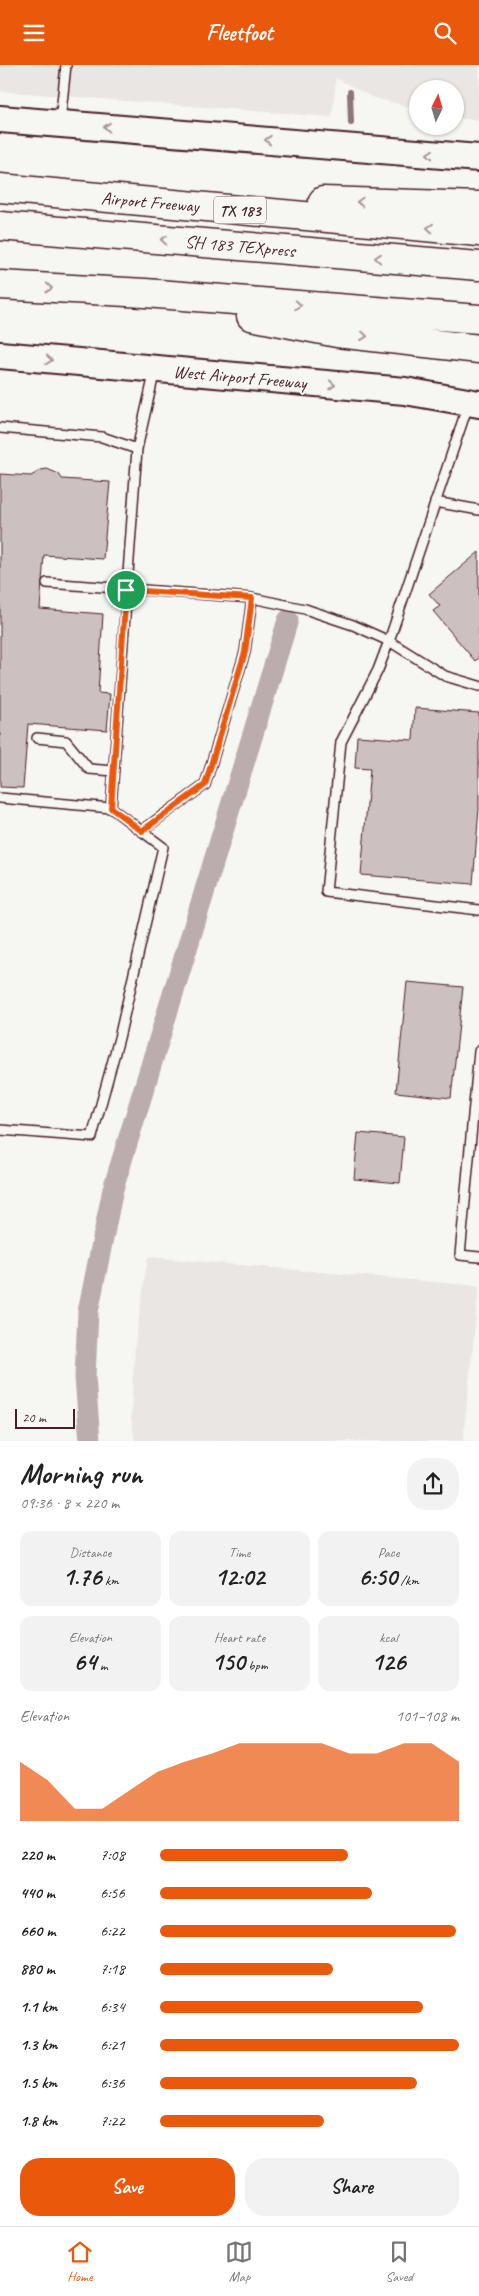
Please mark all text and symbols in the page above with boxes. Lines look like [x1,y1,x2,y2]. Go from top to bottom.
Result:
icon: menu [20,19,48,47]
text: Fleetfoot [206,19,273,47]
icon: search [431,19,459,47]
north arrow [409,80,464,135]
map controls [409,80,464,135]
one-way arrow [102,121,110,132]
one-way arrow [264,135,272,146]
one-way arrow [426,149,434,160]
street label: Airport Freeway [100,187,202,217]
road number: TX 183 [214,197,266,223]
one-way arrow [356,197,364,207]
one-way arrow [426,223,434,234]
street label: SH 183 TEXpress [184,230,298,262]
one-way arrow [160,234,168,245]
one-way arrow [374,252,382,263]
one-way arrow [45,282,53,293]
one-way arrow [294,299,302,310]
one-way arrow [360,330,368,341]
one-way arrow [45,354,53,365]
street label: West Airport Freeway [173,360,309,394]
one-way arrow [329,379,337,390]
pin [105,569,147,611]
icon: arrive [112,576,140,604]
scale bar [15,1406,75,1429]
text: 20 m [22,1409,46,1426]
text: Morning run [20,1456,142,1491]
button: share [407,1458,459,1510]
text: 09:36 · 8 × 220 m [20,1493,119,1513]
text: Distance [70,1544,111,1561]
text: Time [229,1544,250,1561]
text: Pace [378,1544,399,1561]
text: 1.76 [62,1561,102,1593]
text: 12:02 [215,1561,264,1593]
text: 6:50 [358,1561,397,1593]
text: km [102,1572,119,1589]
text: /km [397,1572,419,1589]
text: Elevation [69,1629,112,1646]
text: Heart rate [214,1629,265,1646]
text: kcal [379,1629,398,1646]
text: 64 [73,1646,96,1678]
text: 150 [212,1646,245,1678]
text: 126 [371,1646,406,1678]
text: m [96,1657,108,1674]
text: bpm [245,1657,267,1674]
text: Elevation [20,1706,69,1726]
text: 101–108 m [396,1706,459,1726]
text: 220 m [20,1845,55,1865]
text: 7:08 [100,1845,125,1865]
text: 440 m [20,1883,55,1903]
text: 6:56 [100,1883,125,1903]
text: 660 m [20,1921,55,1941]
text: 6:22 [100,1921,125,1941]
text: 880 m [20,1959,55,1979]
text: 7:18 [100,1959,125,1979]
text: 1.1 km [20,1997,57,2017]
text: 6:34 [100,1997,125,2017]
text: 1.3 km [20,2035,57,2055]
text: 6:21 [100,2035,125,2055]
text: 1.5 km [20,2073,57,2093]
text: 6:36 [100,2073,125,2093]
text: 1.8 km [20,2111,57,2131]
text: 7:22 [100,2111,125,2131]
button: Save [20,2158,235,2216]
button: Share [245,2158,459,2216]
tab: Home [66,2238,94,2285]
tab: Map [225,2238,253,2285]
tab: Saved [385,2238,413,2285]

